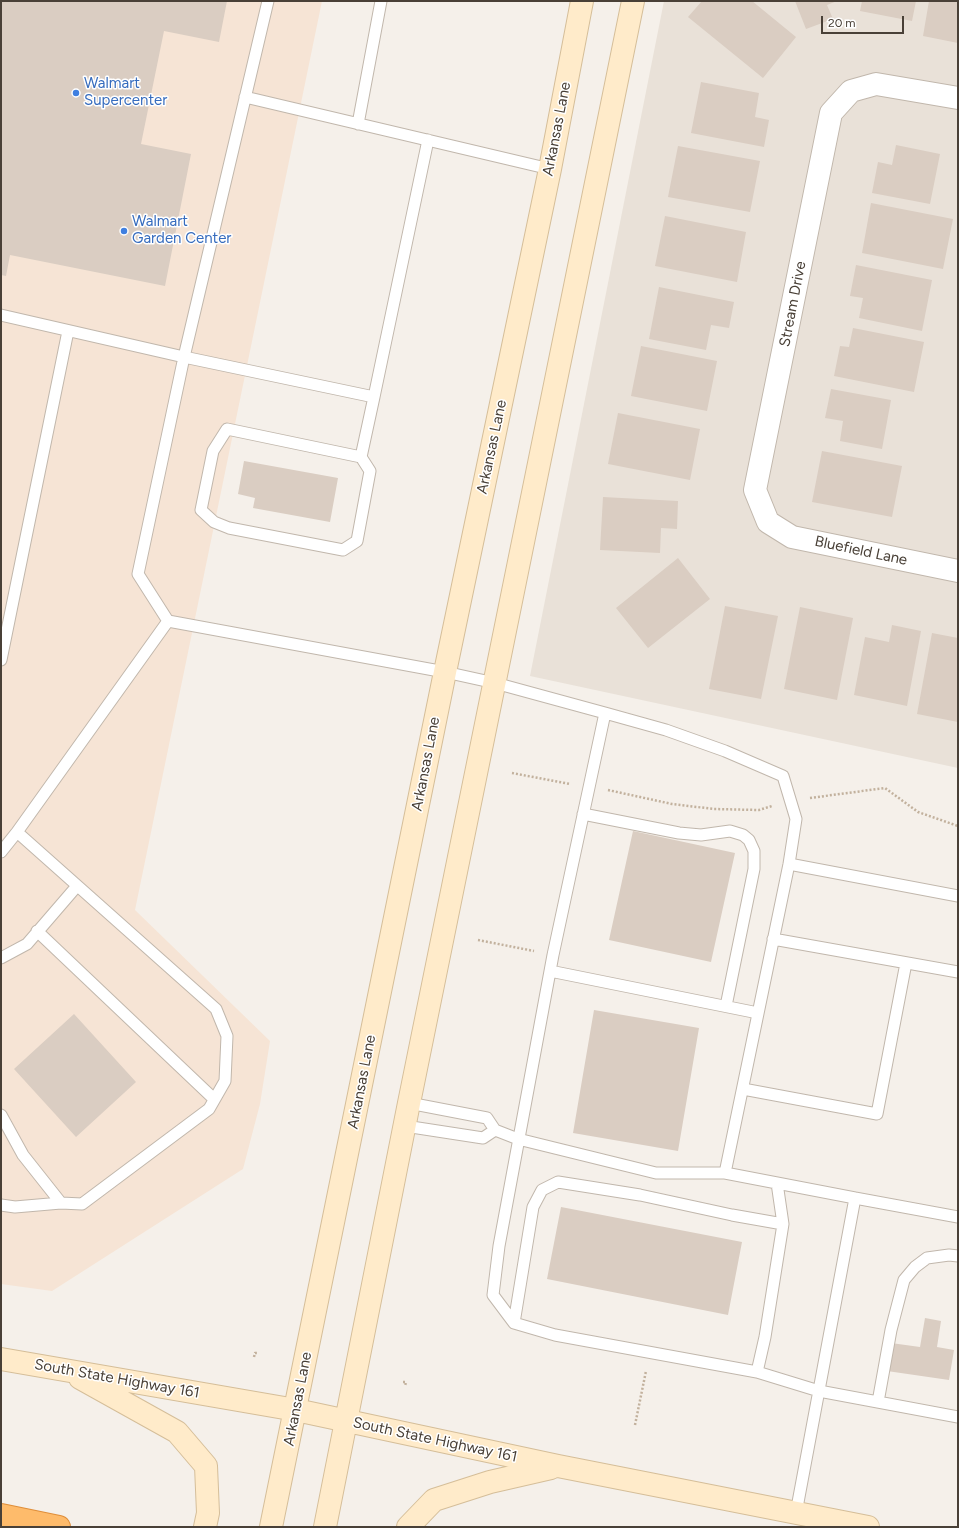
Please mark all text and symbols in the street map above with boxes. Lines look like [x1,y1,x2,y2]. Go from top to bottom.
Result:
scale bar [823,8,906,34]
text: 20 m [828,16,856,30]
place label: Walmart Supercenter [84,75,167,110]
street label: Arkansas Lane [539,80,575,178]
marker: Walmart Supercenter [71,88,81,98]
place label: Walmart Garden Center [132,213,231,248]
marker: Walmart Garden Center [119,226,129,236]
street label: Stream Drive [776,260,810,348]
street label: Arkansas Lane [473,398,511,496]
street label: Bluefield Lane [813,532,909,570]
street label: Arkansas Lane [408,715,444,813]
street label: Arkansas Lane [344,1033,380,1131]
street label: Arkansas Lane [280,1350,316,1448]
street label: South State Highway 161 [33,1356,201,1402]
street label: South State Highway 161 [351,1414,519,1466]

